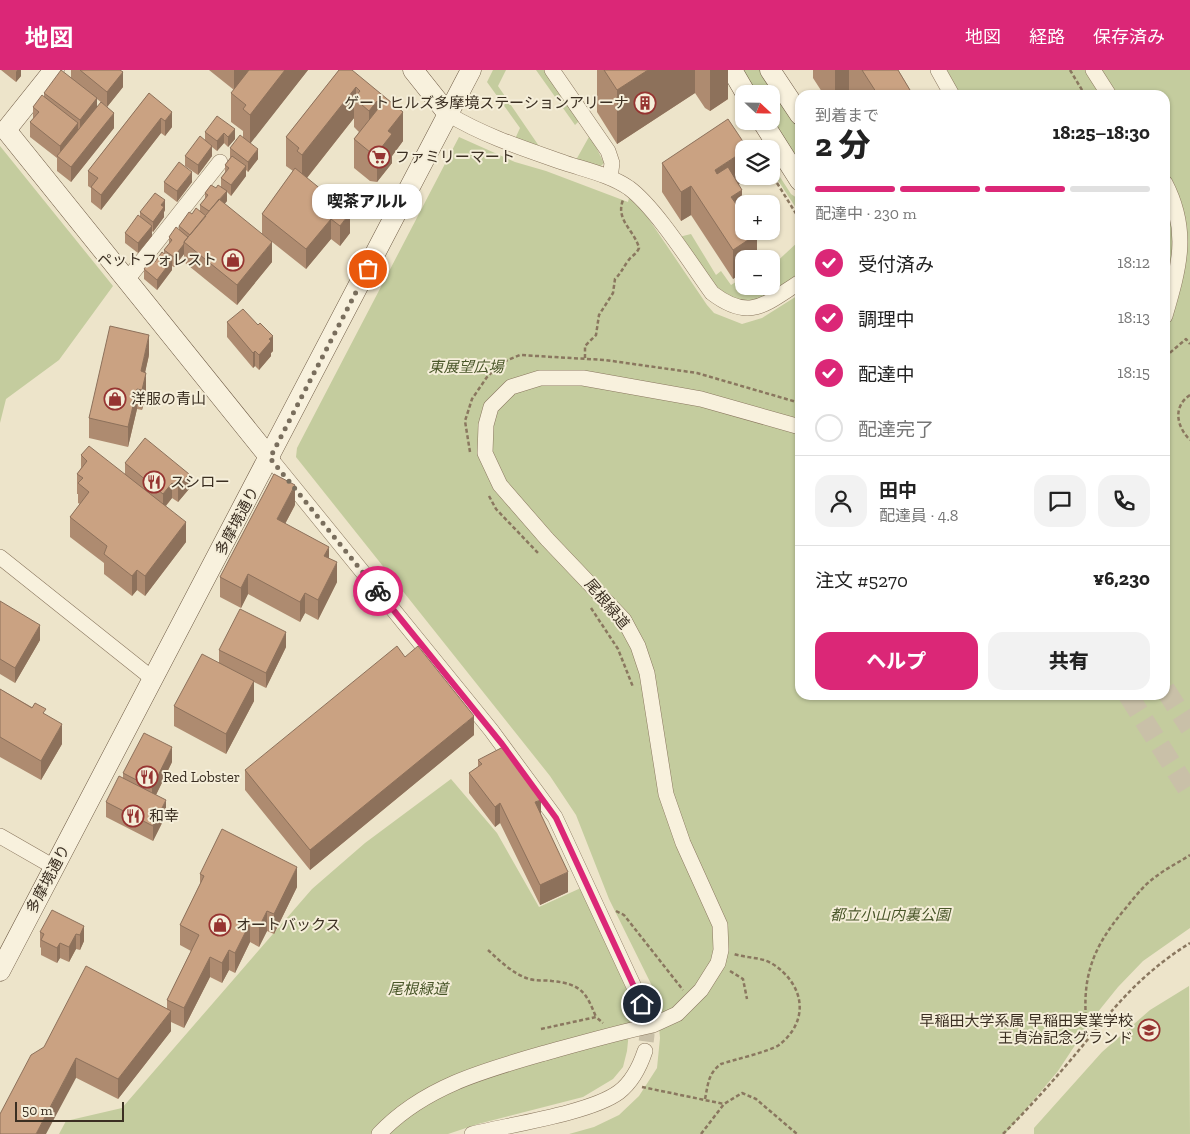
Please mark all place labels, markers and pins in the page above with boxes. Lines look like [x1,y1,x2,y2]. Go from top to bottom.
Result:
building icon: ゲートヒルズ多摩境ステーションアリーナ [633,91,657,115]
place label: ゲートヒルズ多摩境ステーションアリーナ [344,94,629,112]
supermarket icon: ファミリーマート [367,145,391,169]
place label: ファミリーマート [395,148,515,166]
callout: 喫茶アルル [313,184,423,219]
shop icon: ペットフォレスト [221,248,245,272]
pin [347,248,389,290]
place label: ペットフォレスト [97,251,217,269]
shop icon: 洋服の青山 [103,387,127,411]
place label: 洋服の青山 [131,390,206,408]
restaurant icon: スシロー [142,470,166,494]
place label: スシロー [170,473,230,491]
restaurant icon: Red Lobster [135,765,159,789]
place label: Red Lobster [163,768,240,786]
restaurant icon: 和幸 [121,804,145,828]
place label: 和幸 [149,807,179,825]
shop icon: オートバックス [208,913,232,937]
place label: オートバックス [236,916,341,934]
pin [621,983,663,1025]
place label: 早稲田大学系属 早稲田実業学校 王貞治記念グランド [920,1012,1133,1047]
school or university icon: 早稲田大学系属 早稲田実業学校 王貞治記念グランド [1137,1018,1161,1042]

